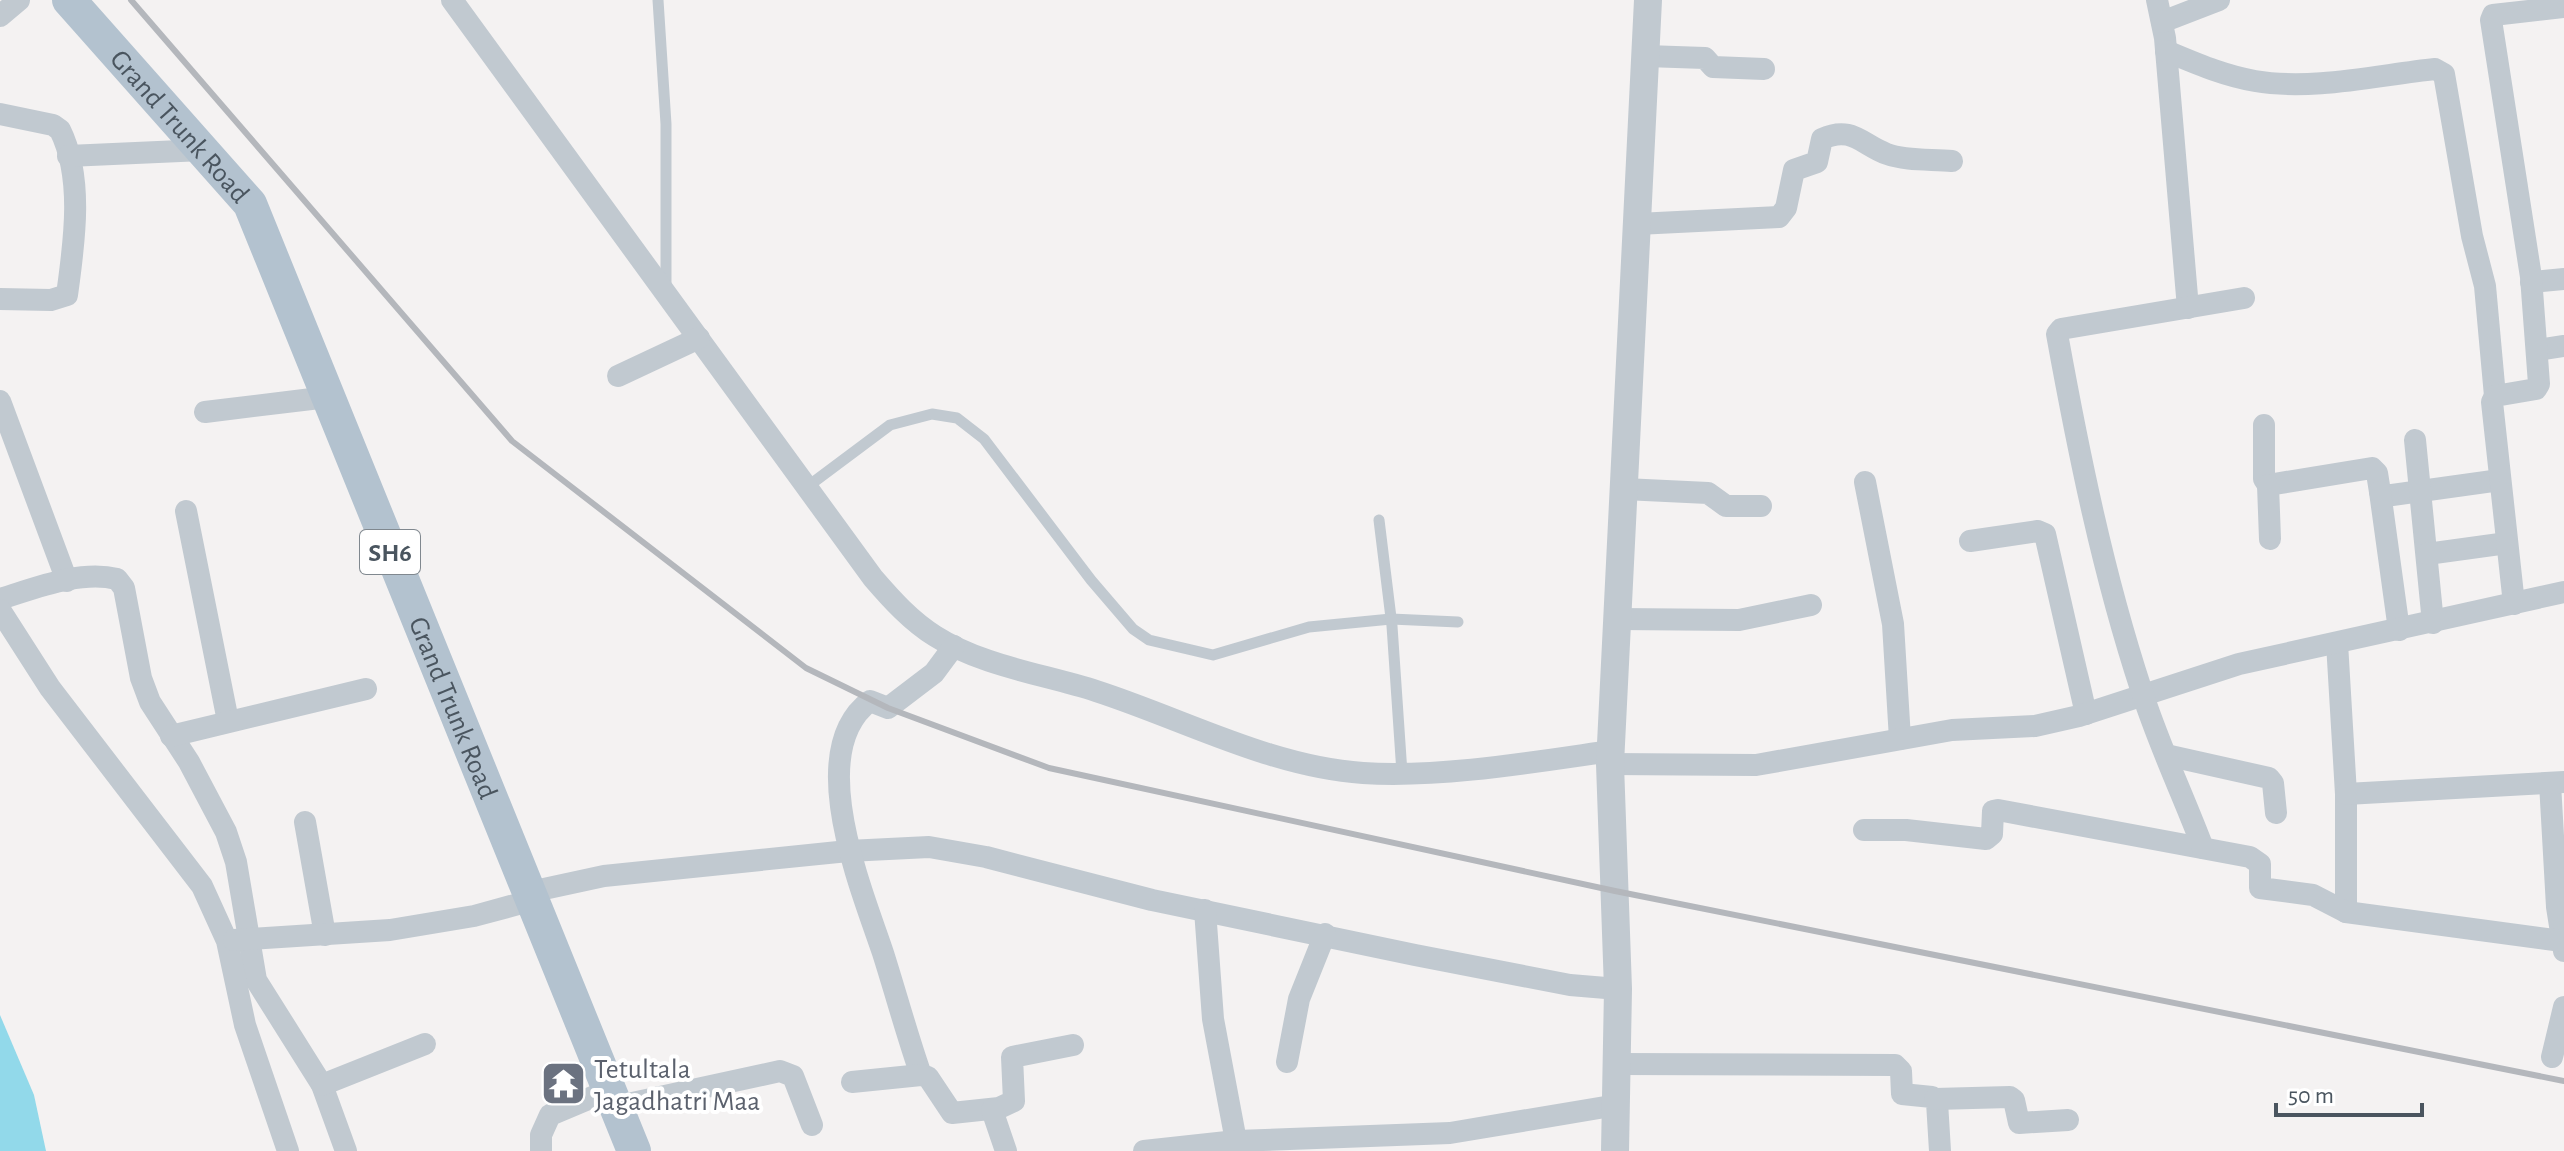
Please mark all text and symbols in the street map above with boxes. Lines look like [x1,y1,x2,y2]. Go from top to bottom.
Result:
street label: Grand Trunk Road [104,45,254,209]
road number: SH6 [360,530,420,574]
street label: Grand Trunk Road [403,613,502,803]
place label: Tetultala Jagadhatri Maa [594,1056,760,1116]
temple icon: Tetultala Jagadhatri Maa [539,1060,587,1108]
scale bar [2276,1067,2422,1117]
text: 50 m [2288,1084,2334,1108]

